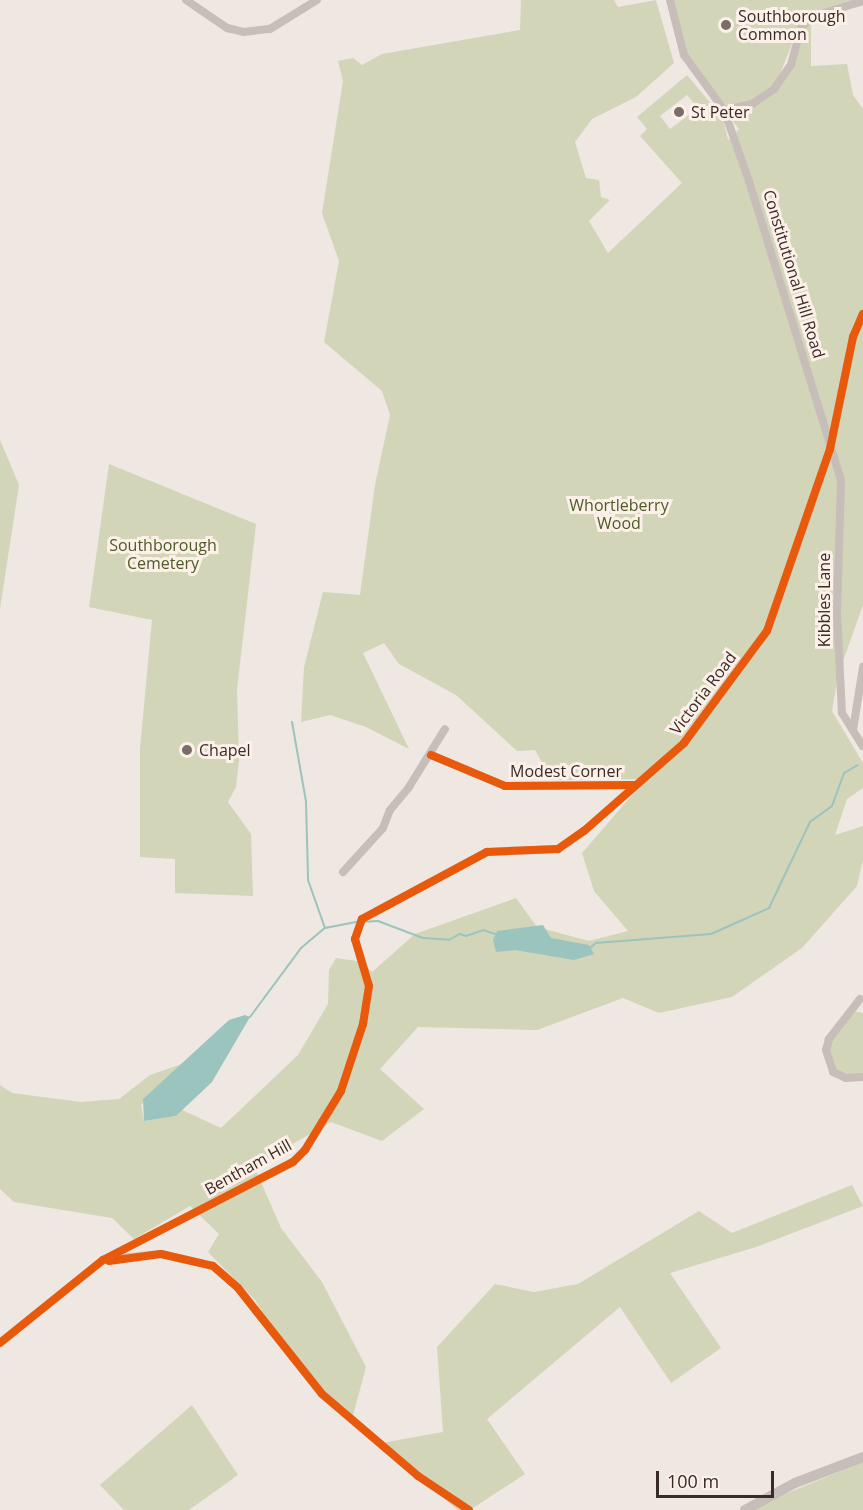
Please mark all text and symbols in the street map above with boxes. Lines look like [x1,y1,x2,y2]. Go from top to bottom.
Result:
place label: Southborough Common [738,6,846,44]
marker: Southborough Common [719,18,733,32]
place label: St Peter [691,102,749,122]
marker: St Peter [672,105,686,119]
street label: Constitutional Hill Road [759,188,829,360]
park label: Whortleberry Wood [569,495,669,533]
park label: Southborough Cemetery [109,535,217,573]
street label: Kibbles Lane [814,553,834,647]
street label: Victoria Road [666,648,740,738]
place label: Chapel [199,740,251,760]
marker: Chapel [180,743,194,757]
street label: Modest Corner [510,761,622,781]
street label: Bentham Hill [201,1135,295,1199]
scale bar [659,1459,778,1497]
text: 100 m [667,1469,719,1493]

